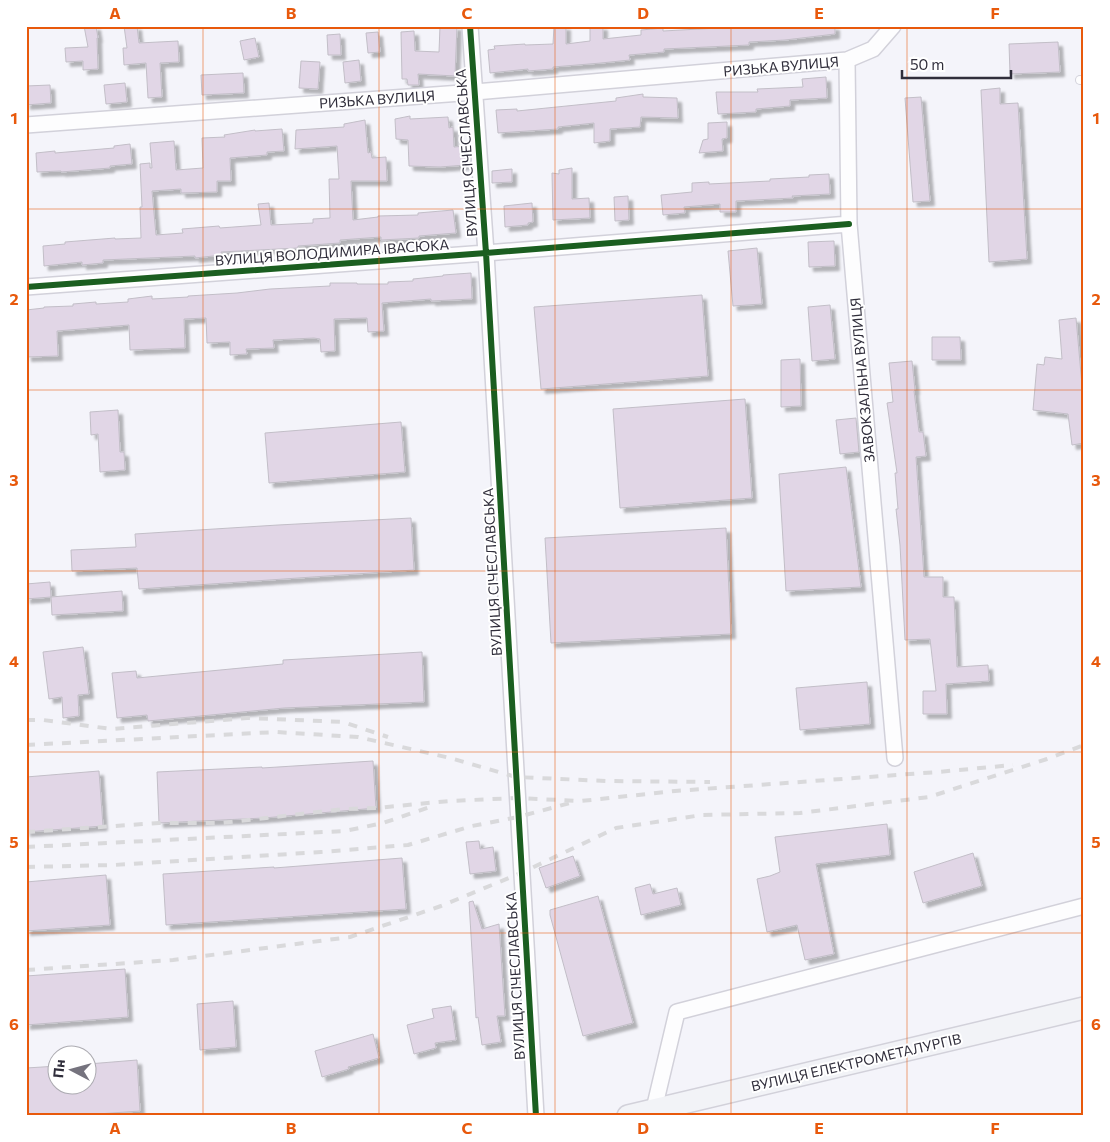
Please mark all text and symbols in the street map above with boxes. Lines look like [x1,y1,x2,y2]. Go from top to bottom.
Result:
text: A [109,3,121,22]
text: B [286,3,297,22]
text: C [462,3,473,22]
text: D [637,3,649,22]
text: E [814,3,824,22]
text: F [990,3,1000,22]
scale bar [902,48,1011,80]
street label: РИЗЬКА ВУЛИЦЯ [722,52,840,80]
text: 50 m [910,55,944,73]
street label: ВУЛИЦЯ СІЧЕСЛАВСЬКА [452,68,480,238]
street label: РИЗЬКА ВУЛИЦЯ [319,86,435,112]
text: 1 [10,108,18,127]
text: 1 [1092,108,1100,127]
street label: ВУЛИЦЯ ВОЛОДИМИРА ІВАСЮКА [214,235,450,269]
text: 2 [9,289,19,308]
text: 2 [1091,289,1101,308]
street label: ЗАВОКЗАЛЬНА ВУЛИЦЯ [846,297,878,463]
text: 3 [9,470,19,489]
text: 3 [1091,470,1101,489]
street label: ВУЛИЦЯ СІЧЕСЛАВСЬКА [479,487,505,656]
text: 4 [9,651,19,670]
text: 4 [1091,651,1101,670]
text: 5 [9,832,19,851]
text: 5 [1091,832,1101,851]
street label: ВУЛИЦЯ СІЧЕСЛАВСЬКА [502,891,528,1060]
text: 6 [9,1014,19,1033]
text: 6 [1091,1014,1101,1033]
street label: ВУЛИЦЯ ЕЛЕКТРОМЕТАЛУРГІВ [749,1030,963,1094]
north arrow [48,1044,98,1094]
text: Пн [49,1058,68,1079]
text: A [109,1118,121,1137]
text: B [286,1118,297,1137]
text: C [462,1118,473,1137]
text: D [637,1118,649,1137]
text: E [814,1118,824,1137]
text: F [990,1118,1000,1137]

